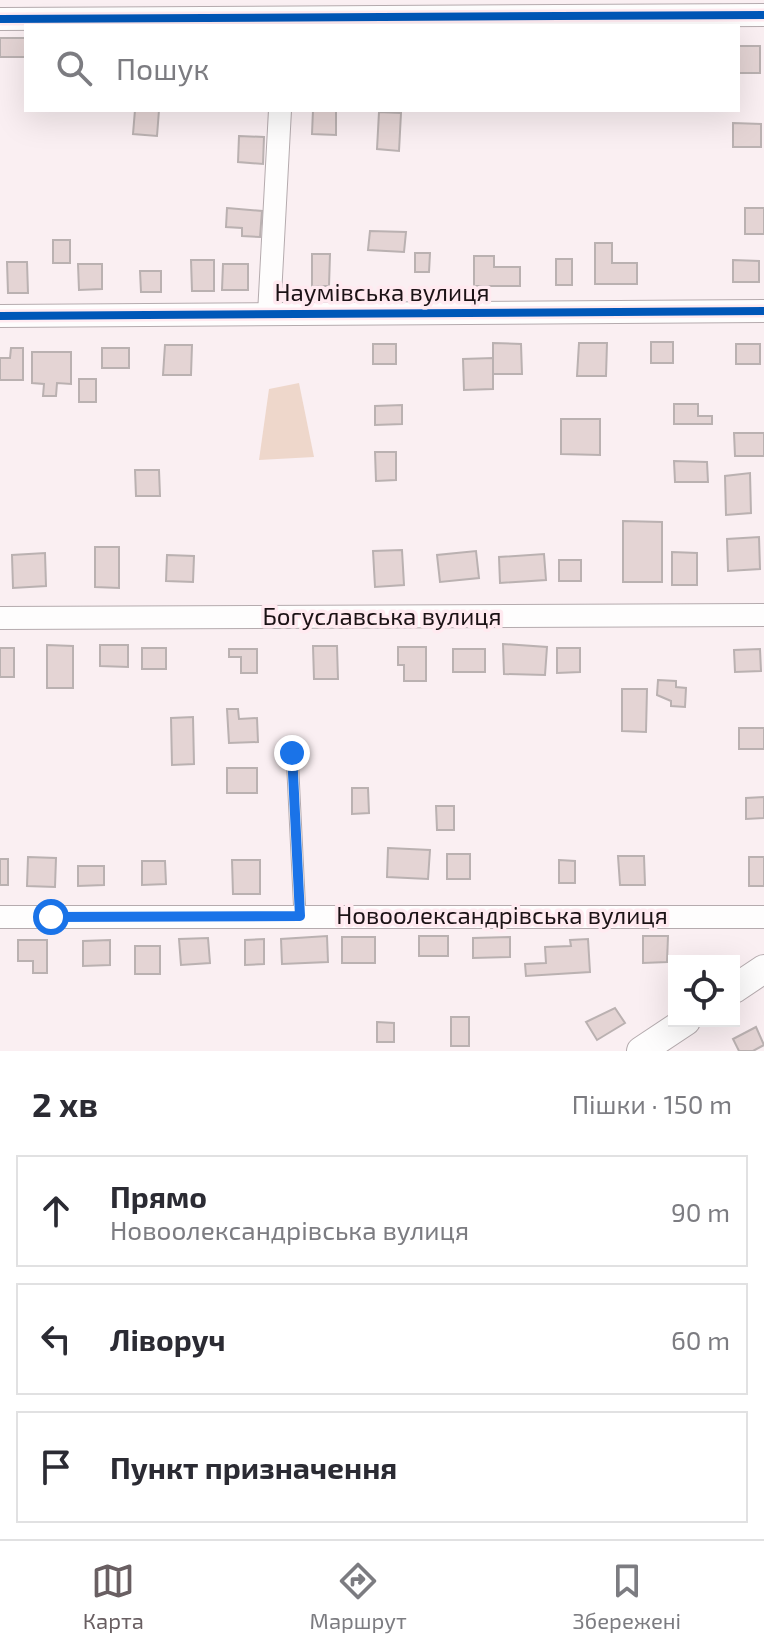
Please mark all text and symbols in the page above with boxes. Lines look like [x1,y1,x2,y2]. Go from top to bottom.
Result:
search box [24,24,740,112]
icon: search [52,46,96,90]
text: Пошук [116,50,209,86]
street label: Наумівська вулиця [275,277,489,307]
street label: Богуславська вулиця [262,601,502,631]
route end [274,735,310,771]
route start [33,899,69,935]
street label: Новоолександрівська вулиця [336,900,668,930]
map controls [668,955,740,1027]
button: locate [668,955,740,1027]
text: 2 хв [32,1083,98,1124]
text: Пішки · 150 m [572,1088,732,1119]
text: Прямо [110,1178,207,1214]
icon: ahead [34,1189,78,1233]
text: 90 m [671,1196,730,1227]
text: Новоолександрівська вулиця [110,1214,469,1245]
icon: left [34,1317,78,1361]
text: Ліворуч [110,1321,226,1357]
text: 60 m [671,1324,730,1355]
icon: arrive [34,1445,78,1489]
text: Пункт призначення [110,1449,397,1485]
tab: Карта [83,1559,144,1633]
tab: Маршрут [310,1559,407,1633]
tab: Збережені [572,1559,681,1633]

